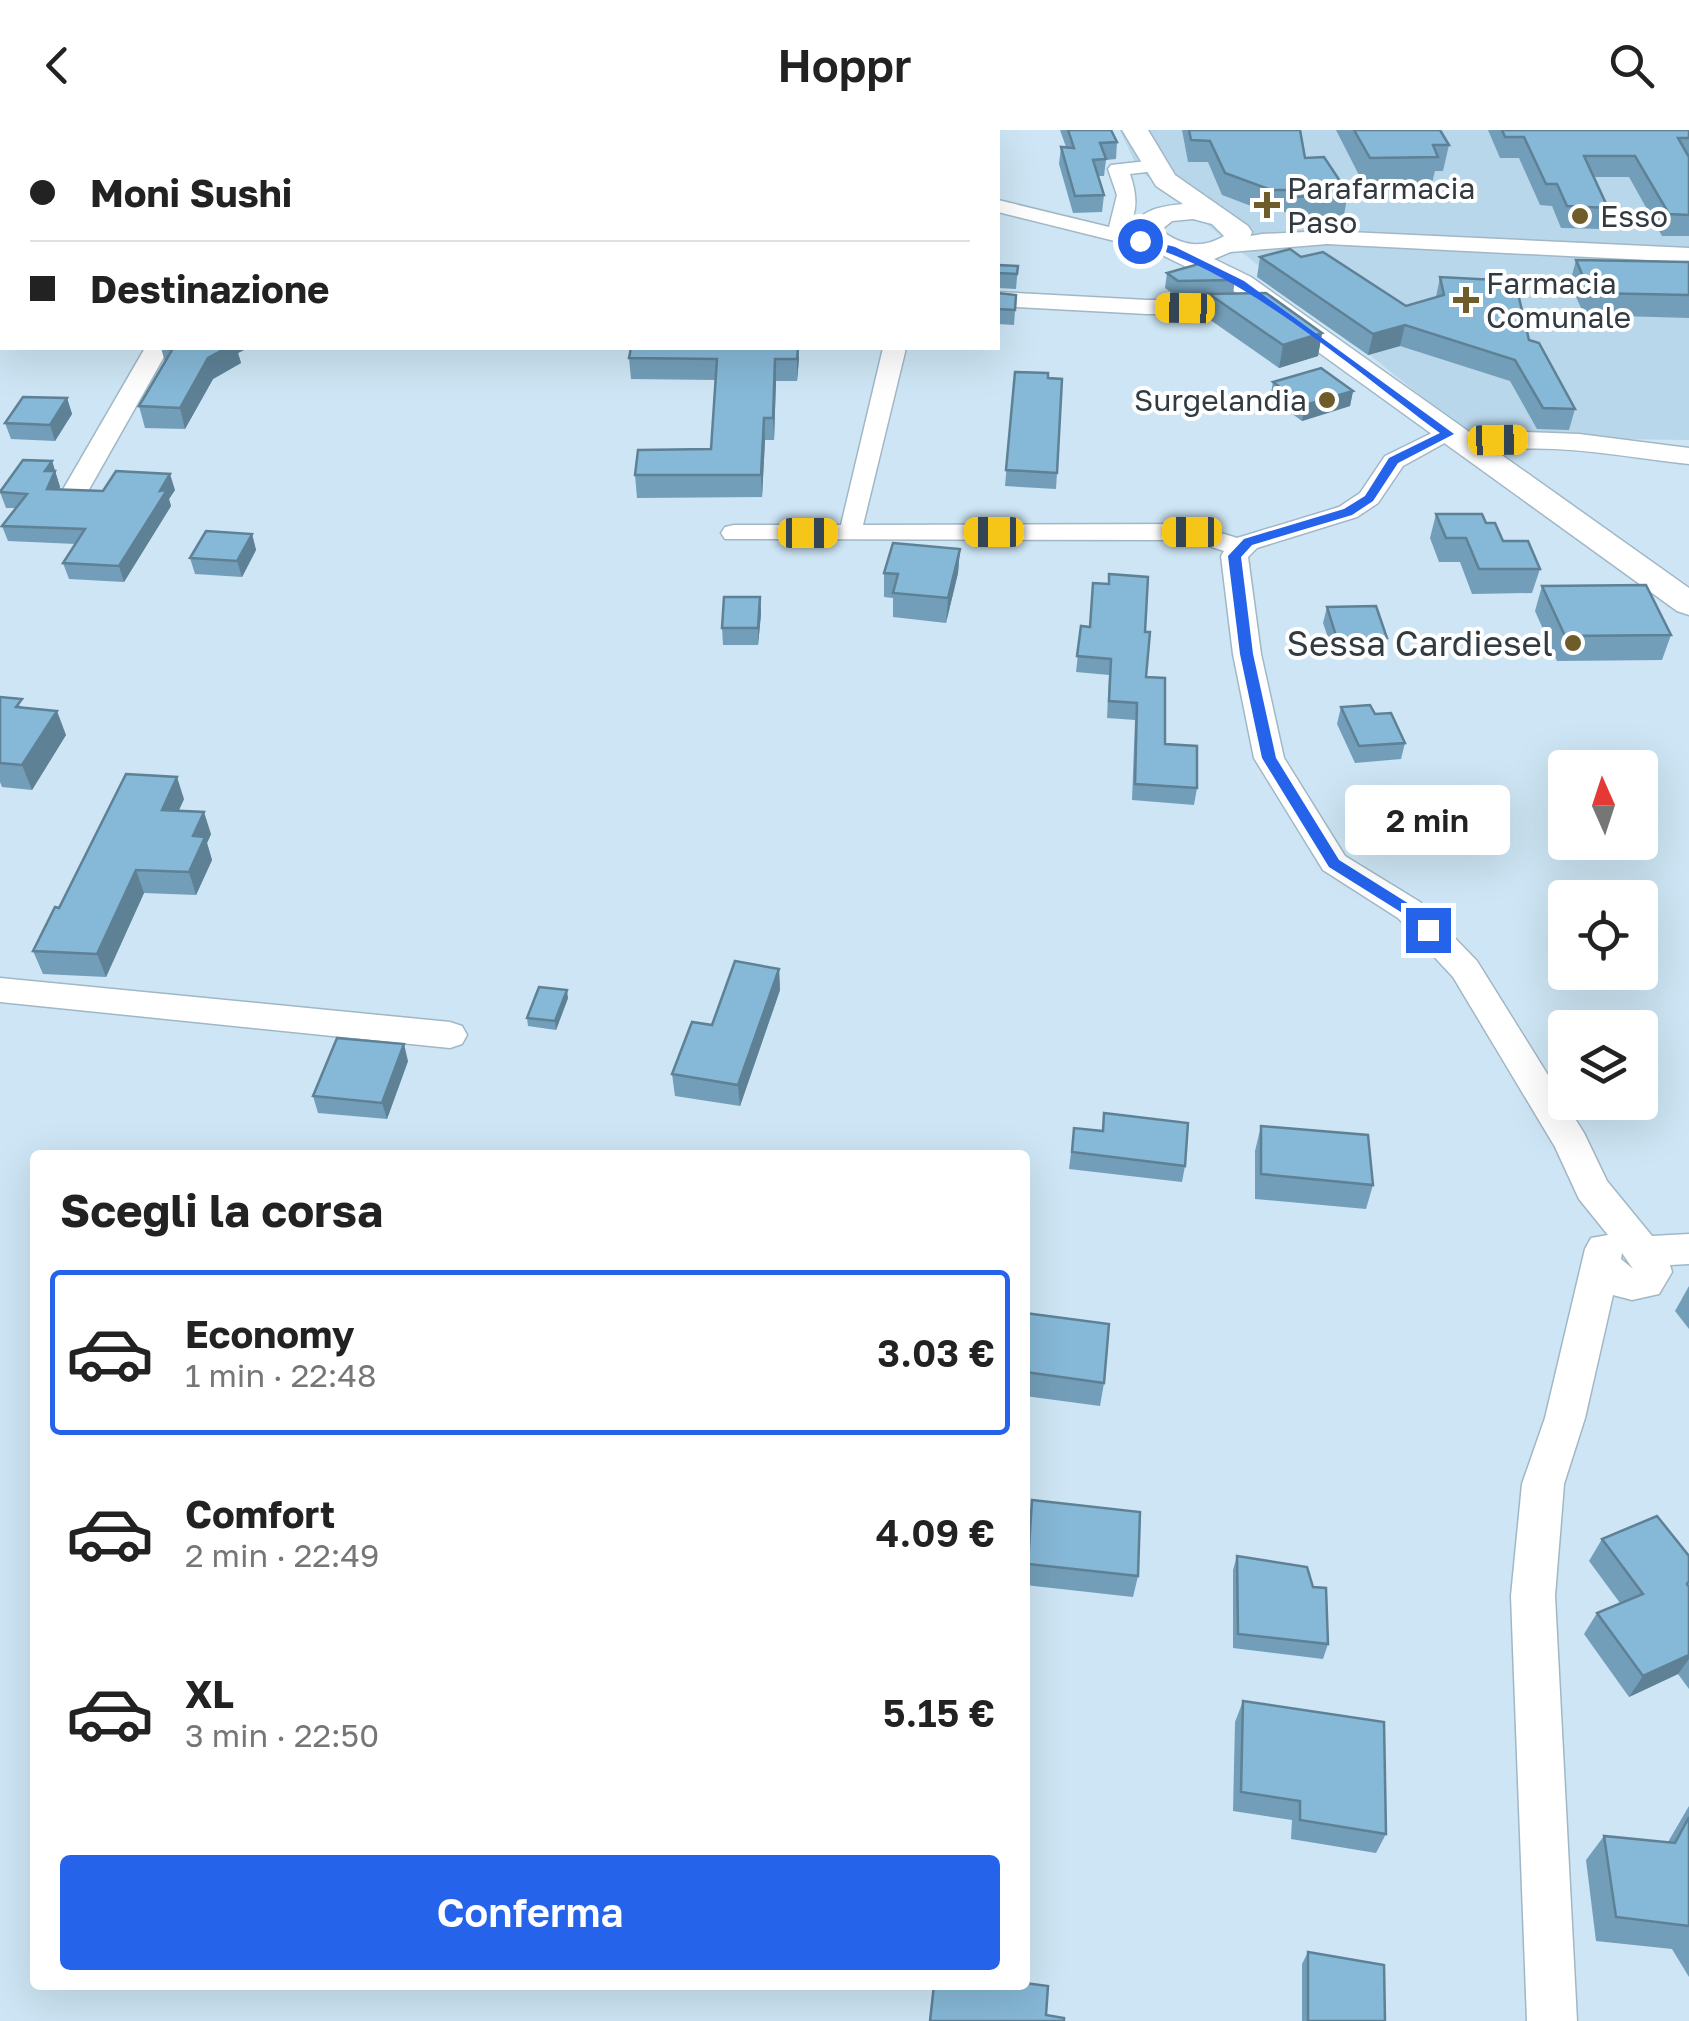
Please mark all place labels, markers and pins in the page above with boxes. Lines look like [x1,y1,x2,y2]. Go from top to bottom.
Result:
place label: Parafarmacia Paso [1287,170,1476,240]
marker: Parafarmacia Paso [1256,194,1278,216]
place label: Esso [1600,198,1668,234]
marker: Esso [1569,205,1591,227]
place label: Farmacia Comunale [1486,265,1631,335]
marker: Farmacia Comunale [1455,289,1477,311]
place label: Surgelandia [1134,382,1307,418]
marker: Surgelandia [1316,389,1338,411]
place label: Sessa Cardiesel [1287,622,1553,664]
marker: Sessa Cardiesel [1562,632,1584,654]

